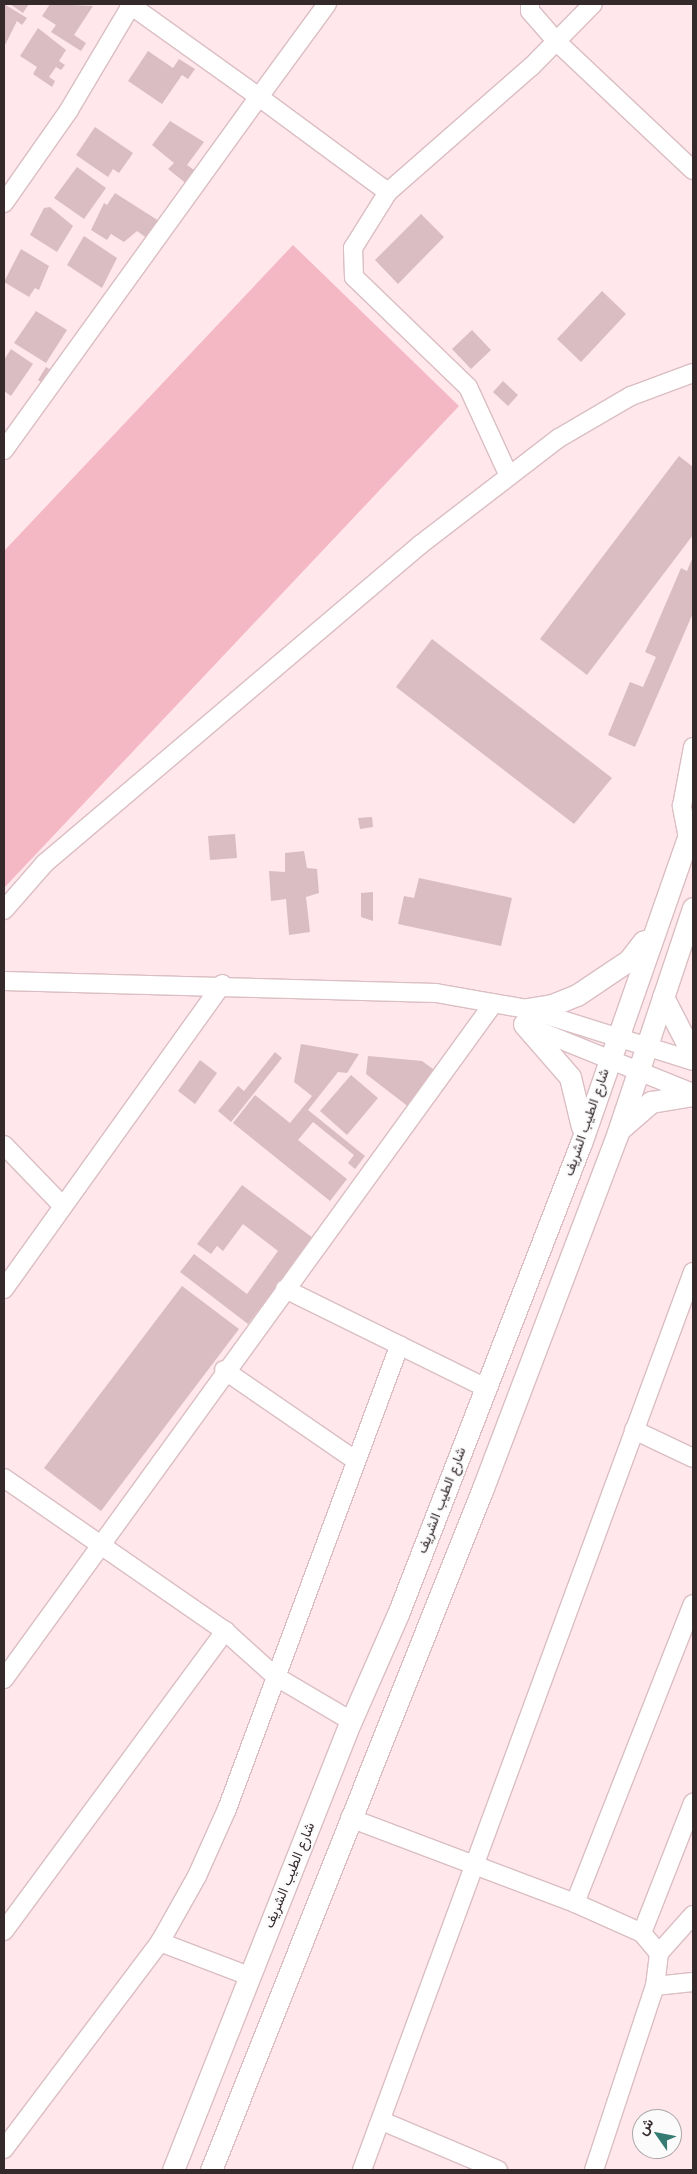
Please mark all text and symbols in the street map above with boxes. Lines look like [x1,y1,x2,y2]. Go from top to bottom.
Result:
street label: شارع الطيب الشريف [560,1066,612,1178]
street label: شارع الطيب الشريف [413,1444,469,1556]
street label: شارع الطيب الشريف [260,1820,318,1930]
north arrow [632,2109,682,2159]
text: ش [634,2115,657,2138]

